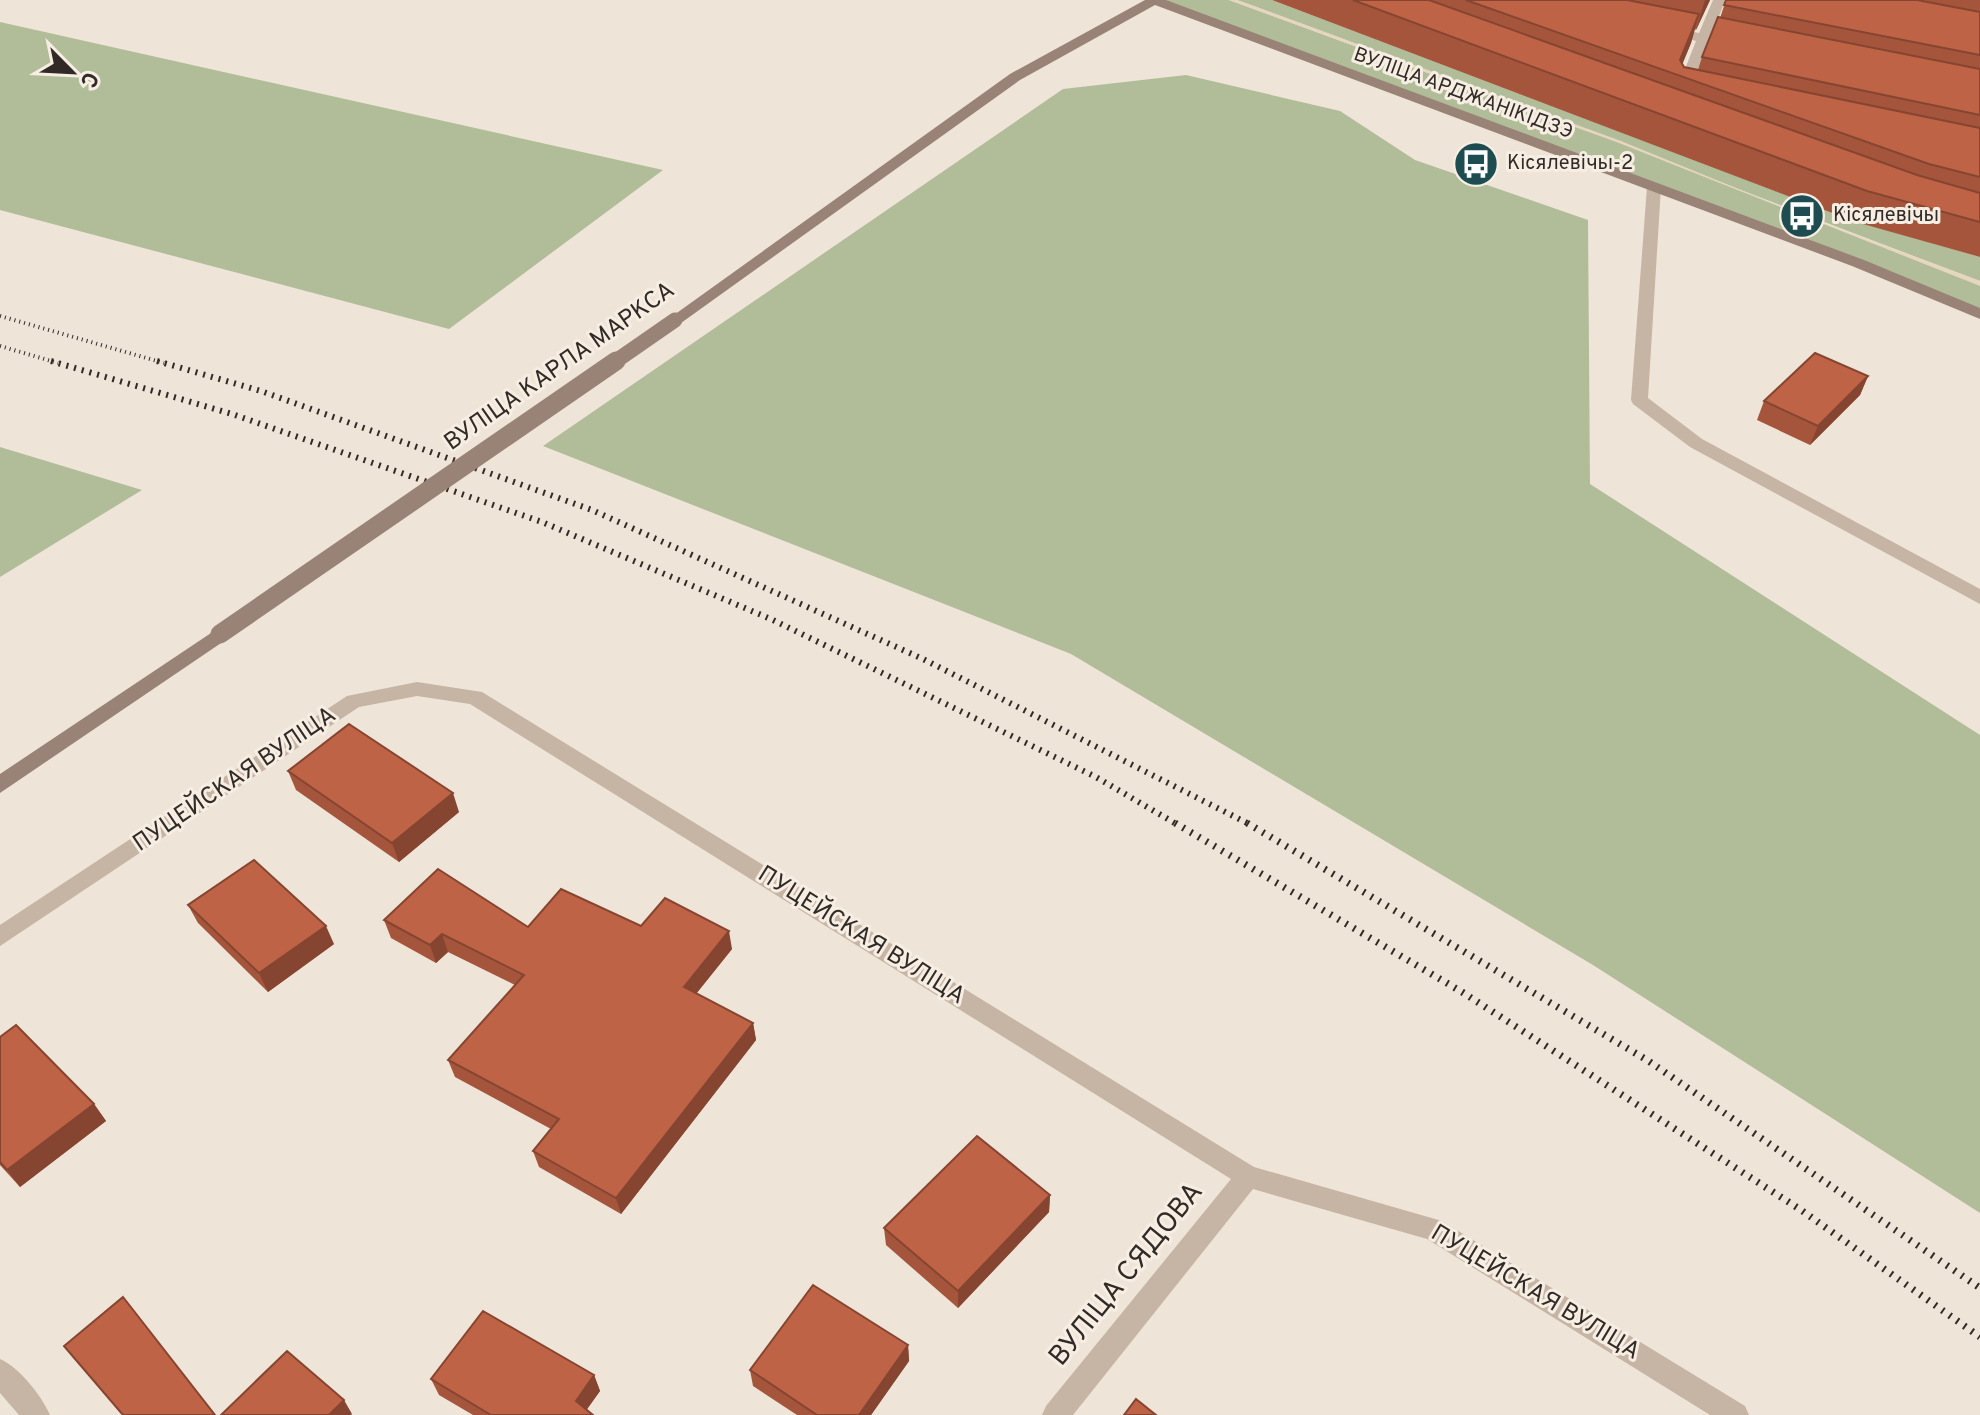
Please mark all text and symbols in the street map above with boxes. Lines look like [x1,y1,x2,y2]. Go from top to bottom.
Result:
north arrow [32,32,112,112]
street label: ВУЛІЦА АРДЖАНІКІДЗЭ [1350,42,1576,146]
text: С [73,67,103,91]
bus stop icon: Кісялевічы-2 [1452,140,1500,188]
place label: Кісялевічы-2 [1507,151,1633,177]
bus stop icon: Кісялевічы [1778,192,1826,240]
place label: Кісялевічы [1833,203,1939,229]
street label: ВУЛІЦА КАРЛА МАРКСА [439,276,681,458]
street label: ПУЦЕЙСКАЯ ВУЛІЦА [127,699,342,859]
street label: ПУЦЕЙСКАЯ ВУЛІЦА [752,858,971,1012]
street label: ВУЛІЦА СЯДОВА [1042,1176,1212,1374]
street label: ПУЦЕЙСКАЯ ВУЛІЦА [1425,1217,1646,1367]

